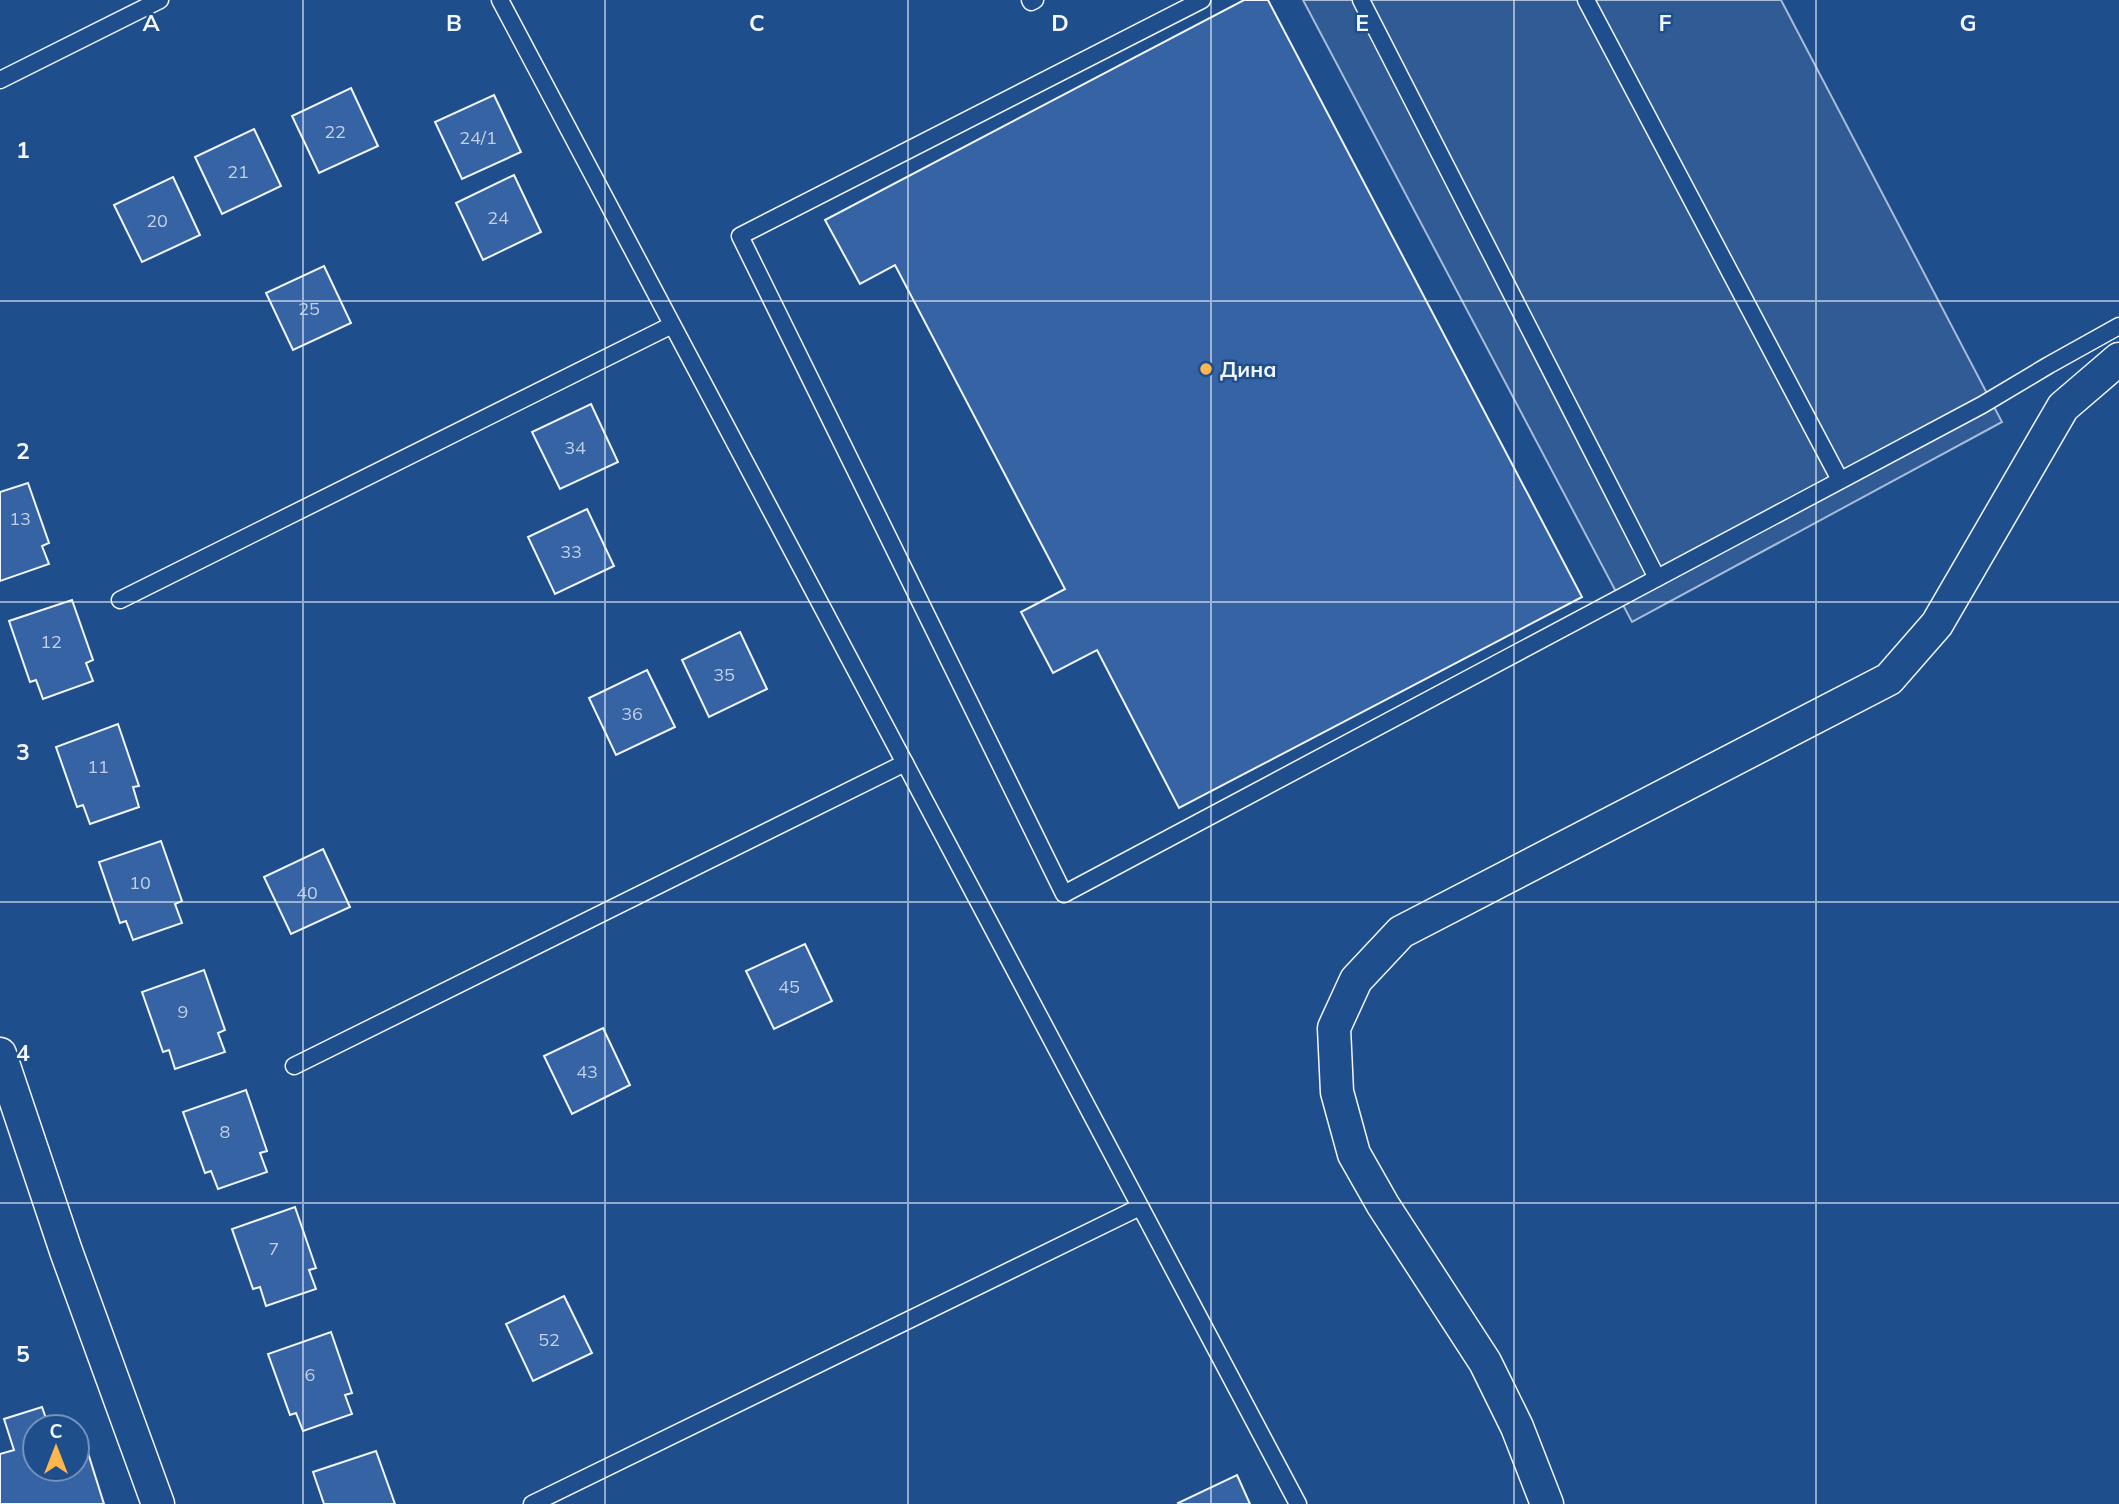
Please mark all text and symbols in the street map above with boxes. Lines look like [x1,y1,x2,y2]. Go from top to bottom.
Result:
text: A [142,8,160,37]
text: B [446,8,462,37]
text: C [749,8,765,37]
text: D [1051,8,1069,37]
text: E [1355,8,1369,37]
text: F [1658,8,1672,37]
text: G [1959,8,1977,37]
house number: 22 [324,120,346,143]
house number: 24/1 [459,126,497,149]
text: 1 [16,135,30,164]
house number: 21 [227,160,249,183]
house number: 24 [487,206,509,229]
house number: 20 [146,209,168,232]
house number: 25 [298,297,320,320]
place label: Дина [1220,356,1276,382]
marker: Дина [1198,361,1214,377]
text: 2 [16,436,30,465]
house number: 34 [564,436,586,459]
house number: 13 [9,507,31,530]
house number: 33 [560,540,582,563]
house number: 12 [40,630,62,653]
house number: 35 [713,663,735,686]
house number: 36 [621,702,643,725]
text: 3 [16,737,30,766]
house number: 11 [87,755,109,778]
house number: 10 [129,871,151,894]
house number: 40 [296,881,318,904]
house number: 45 [778,975,800,998]
house number: 9 [178,1000,188,1023]
text: 4 [16,1038,30,1067]
house number: 43 [576,1060,598,1083]
house number: 8 [220,1120,230,1143]
house number: 7 [269,1237,279,1260]
house number: 52 [538,1328,560,1351]
text: 5 [16,1339,30,1368]
house number: 6 [305,1363,315,1386]
north arrow [21,1413,91,1483]
text: С [49,1419,63,1443]

